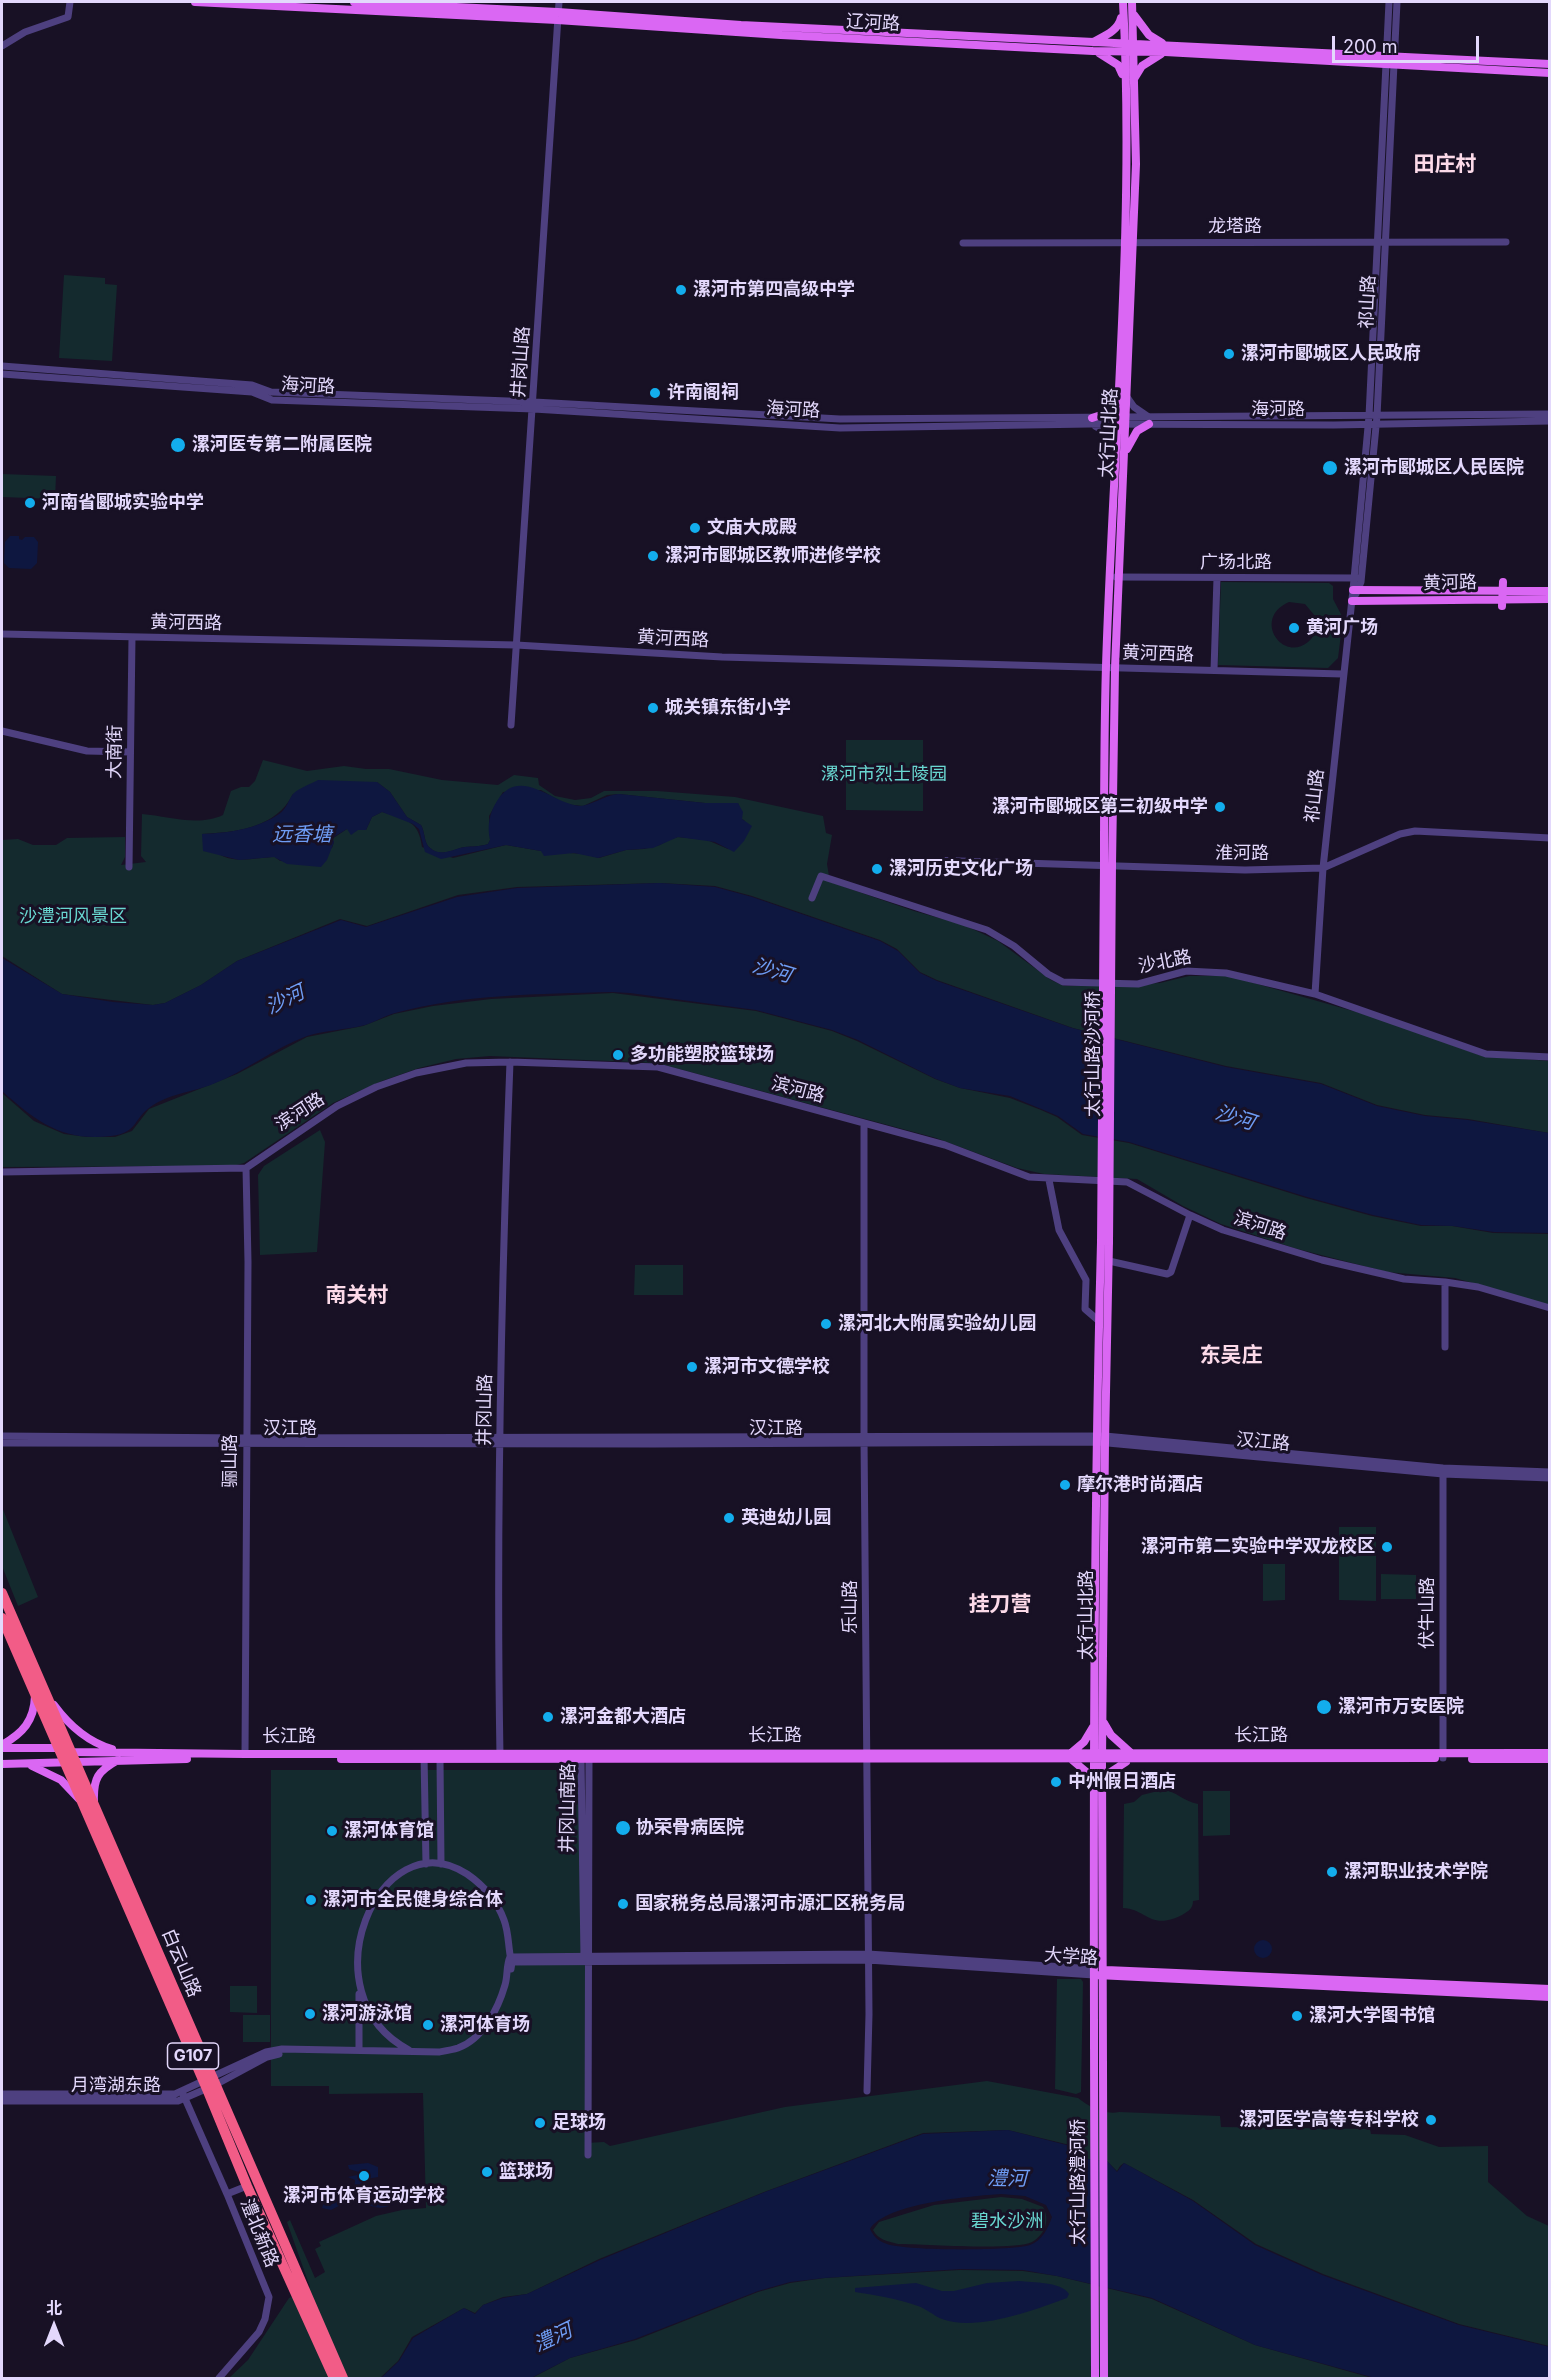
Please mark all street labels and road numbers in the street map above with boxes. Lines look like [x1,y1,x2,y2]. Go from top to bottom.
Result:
street label: 辽河路 [845,11,901,35]
street label: 龙塔路 [1208,216,1262,238]
street label: 祁山路 [1356,274,1380,330]
street label: 井岗山路 [508,325,534,399]
street label: 海河路 [280,374,336,398]
street label: 太行山北路 [1096,387,1122,479]
street label: 海河路 [765,398,821,422]
street label: 海河路 [1251,399,1305,421]
street label: 广场北路 [1200,552,1272,574]
street label: 黄河路 [1423,572,1477,594]
street label: 黄河西路 [150,612,222,634]
street label: 黄河西路 [636,626,710,652]
street label: 黄河西路 [1122,642,1194,666]
street label: 大南街 [104,725,126,779]
street label: 祁山路 [1301,768,1329,824]
street label: 淮河路 [1215,843,1269,865]
street label: 沙北路 [1136,946,1194,978]
street label: 太行山路沙河桥 [1083,991,1105,1117]
street label: 滨河路 [769,1073,827,1107]
street label: 滨河路 [271,1088,329,1136]
street label: 滨河路 [1231,1207,1289,1245]
street label: 井冈山路 [474,1374,496,1446]
street label: 汉江路 [263,1418,317,1440]
street label: 汉江路 [749,1418,803,1440]
street label: 汉江路 [1235,1429,1291,1455]
street label: 骊山路 [220,1434,242,1488]
street label: 太行山北路 [1076,1570,1098,1660]
street label: 伏牛山路 [1417,1577,1439,1649]
street label: 乐山路 [840,1580,862,1634]
street label: 长江路 [748,1725,802,1747]
street label: 长江路 [1234,1725,1288,1747]
street label: 长江路 [262,1726,316,1748]
street label: 井冈山南路 [556,1763,580,1853]
street label: 白云山路 [157,1926,205,2000]
street label: 大学路 [1043,1944,1099,1970]
road number: G107 [168,2043,218,2069]
street label: 月湾湖东路 [71,2075,161,2097]
street label: 太行山路澧河桥 [1068,2119,1090,2245]
street label: 澧北新路 [236,2196,282,2270]

